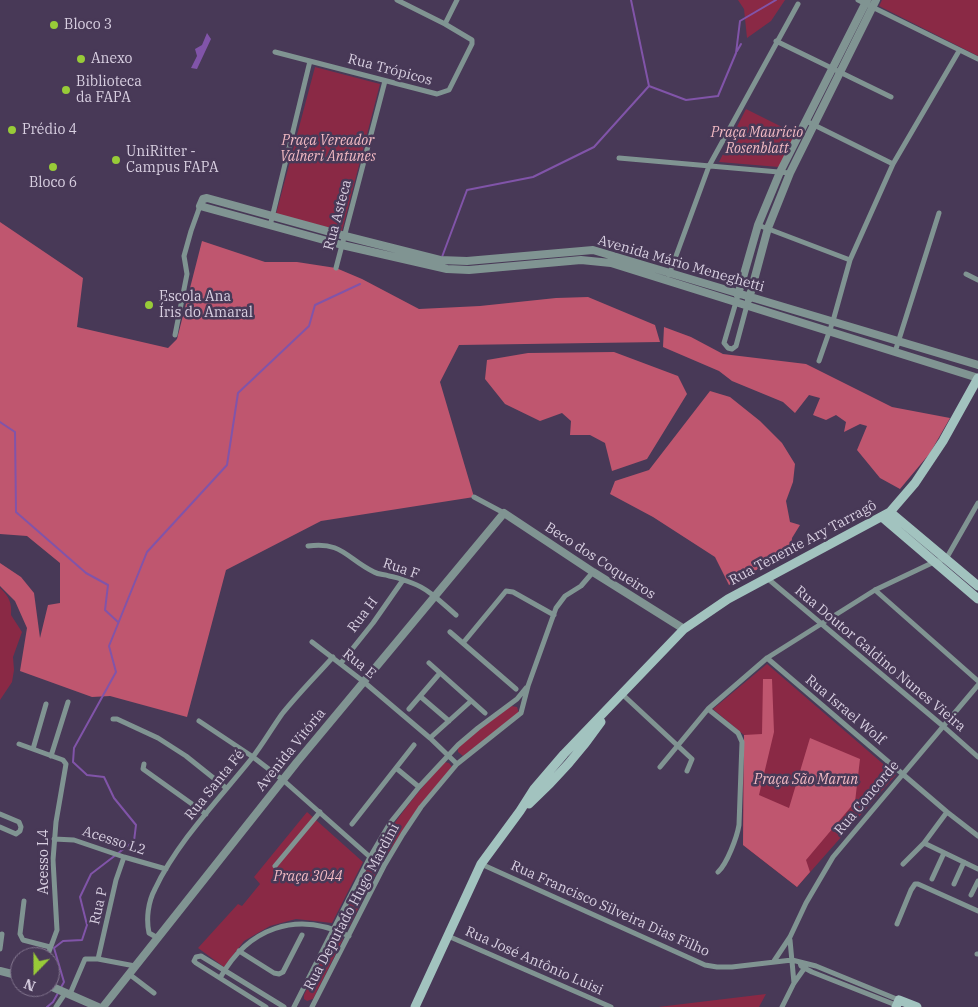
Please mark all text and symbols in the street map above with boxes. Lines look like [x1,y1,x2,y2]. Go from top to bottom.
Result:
place label: Bloco 3 [64,17,112,33]
marker: Bloco 3 [48,19,60,31]
place label: Anexo [91,51,132,67]
street label: Rua Trópicos [346,51,434,89]
marker: Anexo [75,53,87,65]
place label: Biblioteca da FAPA [76,74,142,106]
marker: Biblioteca da FAPA [60,84,72,96]
place label: Prédio 4 [22,122,77,138]
marker: Prédio 4 [6,124,18,136]
park label: Praça Maurício Rosenblatt [711,125,803,158]
park label: Praça Vereador Valneri Antunes [280,133,376,166]
place label: UniRitter - Campus FAPA [126,144,219,176]
marker: UniRitter - Campus FAPA [110,154,122,166]
marker: Bloco 6 [47,161,59,173]
place label: Bloco 6 [29,175,77,191]
street label: Rua Asteca [321,178,355,252]
street label: Avenida Mário Meneghetti [596,232,766,296]
place label: Escola Ana Íris do Amaral [159,289,253,322]
marker: Escola Ana Íris do Amaral [143,299,155,311]
street label: Rua Tenente Ary Tarragô [726,497,880,589]
street label: Beco dos Coqueiros [542,519,658,603]
street label: Rua F [380,555,422,583]
street label: Rua Doutor Galdino Nunes Vieira [791,583,969,735]
street label: Rua H [344,594,382,636]
street label: Rua E [339,646,379,682]
street label: Rua Israel Wolf [802,672,888,748]
street label: Avenida Vitória [253,705,329,795]
street label: Rua Santa Fé [182,747,248,823]
street label: Rua Concorde [831,757,903,839]
park label: Praça São Marun [754,772,858,788]
street label: Rua Deputado Hugo Mardini [301,821,403,993]
street label: Acesso L2 [80,823,148,859]
street label: Acesso L4 [36,829,52,895]
street label: Rua Francisco Silveira Dias Filho [508,857,712,961]
park label: Praça 3044 [273,869,343,885]
street label: Rua P [87,886,111,926]
street label: Rua José Antônio Luisi [463,923,605,999]
north arrow [10,947,60,997]
text: N [21,975,38,995]

